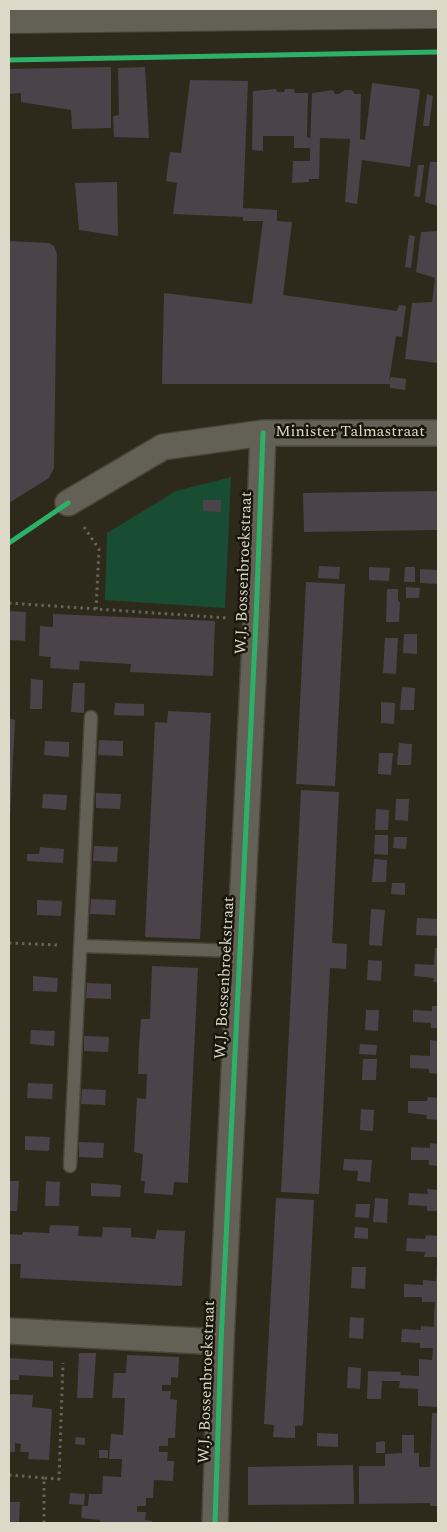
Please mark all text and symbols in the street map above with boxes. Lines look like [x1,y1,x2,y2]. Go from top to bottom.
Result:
street label: Minister Talmastraat [275,423,425,443]
street label: W.J. Bossenbroekstraat [233,491,257,655]
street label: W.J. Bossenbroekstraat [212,896,240,1060]
street label: W.J. Bossenbroekstraat [196,1300,220,1464]

